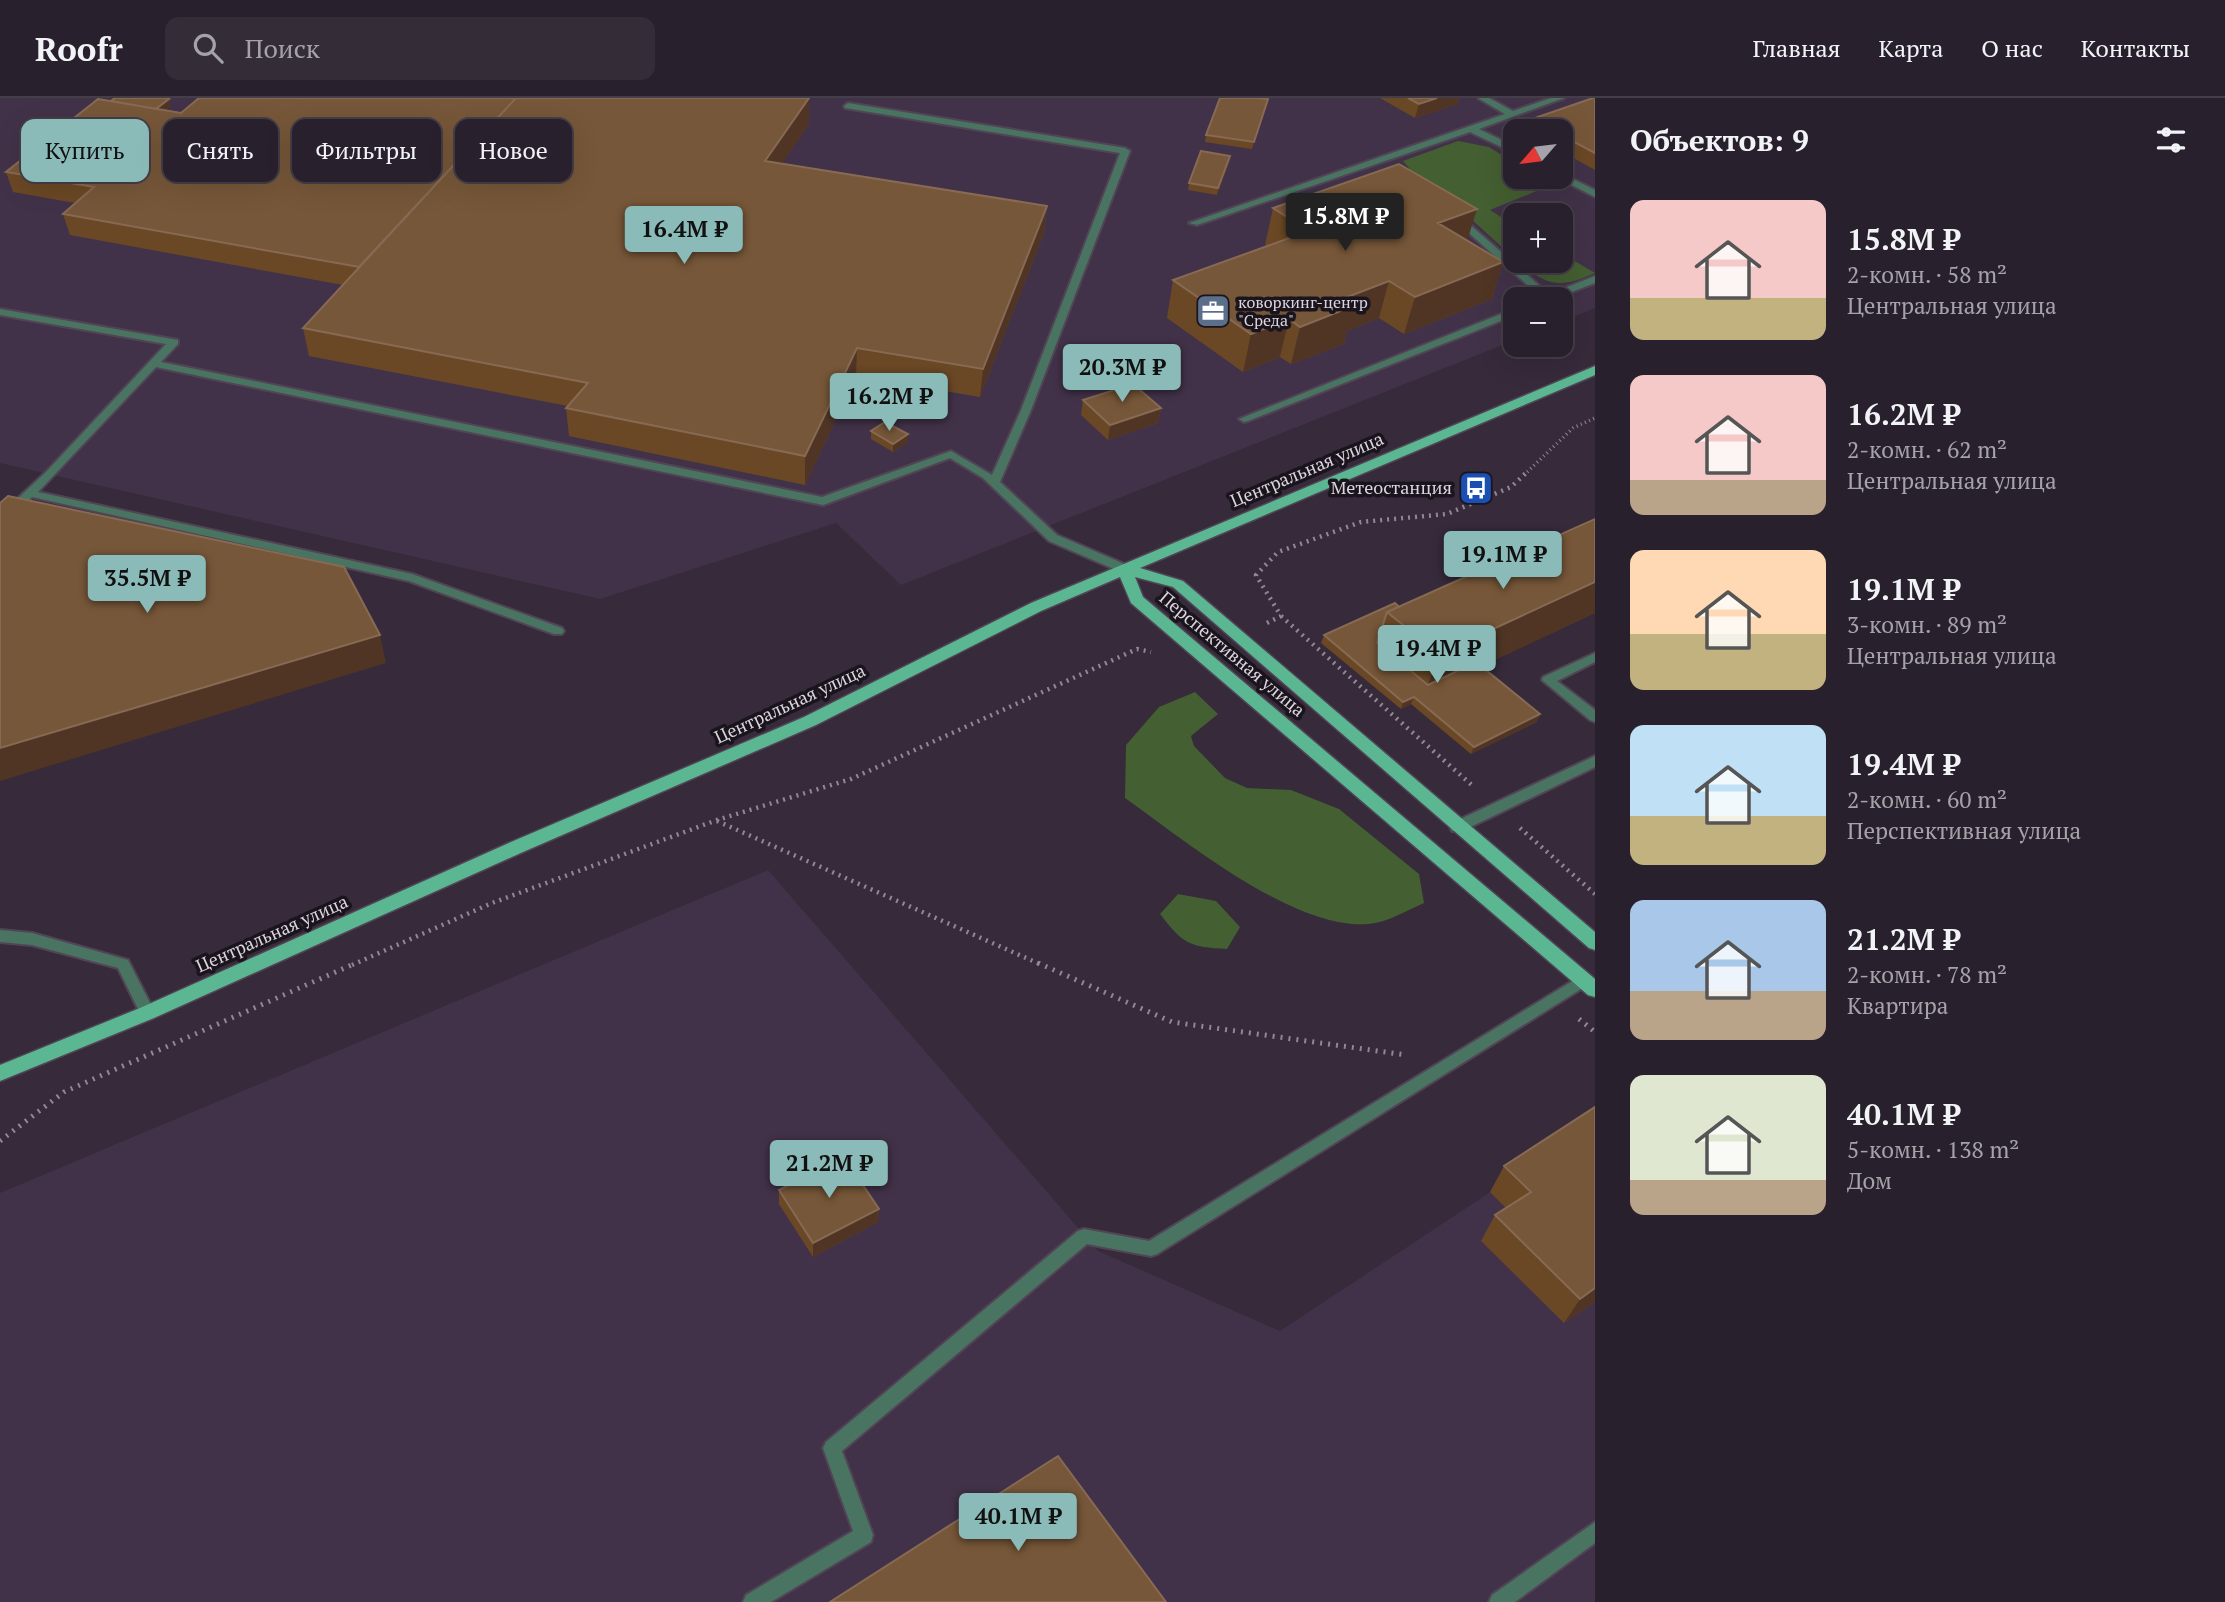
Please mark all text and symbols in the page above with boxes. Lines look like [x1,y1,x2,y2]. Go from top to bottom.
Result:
search box [165,17,655,80]
text: Roofr [35,27,123,70]
icon: search [189,29,227,67]
text: Поиск [245,31,320,65]
text: Главная [1752,32,1840,64]
text: Карта [1878,32,1943,64]
text: О нас [1981,32,2043,64]
text: Контакты [2081,32,2190,64]
chip: Купить [21,119,149,182]
chip: Снять [163,119,278,182]
chip: Фильтры [292,119,441,182]
chip: Новое [455,119,572,182]
north arrow [1503,119,1573,189]
map controls [1503,119,1573,357]
text: Объектов: 9 [1630,120,1809,160]
icon: filters [2152,121,2190,159]
pin: 15.8M ₽ [1280,194,1410,253]
text: 15.8M ₽ [1302,200,1388,231]
button: + [1503,203,1573,273]
pin: 16.4M ₽ [619,206,749,266]
text: 16.4M ₽ [641,213,727,244]
text: 15.8M ₽ [1847,219,1960,259]
icon: home [1686,228,1770,312]
text: 2-комн. · 58 m² [1847,259,2007,290]
button: − [1503,287,1573,357]
text: Центральная улица [1847,290,2057,321]
place label: коворкинг-центр "Среда" [1238,291,1368,331]
office icon: коворкинг-центр "Среда" [1194,292,1232,330]
pin: 20.3M ₽ [1057,344,1187,404]
text: 20.3M ₽ [1079,351,1165,382]
pin: 16.2M ₽ [824,374,954,433]
text: 16.2M ₽ [846,380,932,411]
text: 16.2M ₽ [1847,394,1960,434]
icon: home [1686,403,1770,487]
street label: Центральная улица [1226,426,1387,512]
text: 2-комн. · 62 m² [1847,434,2007,465]
text: Центральная улица [1847,465,2057,496]
bus stop icon: Метеостанция [1457,469,1495,507]
place label: Метеостанция [1331,475,1452,499]
pin: 19.1M ₽ [1438,532,1568,591]
text: 19.1M ₽ [1460,538,1546,569]
pin: 35.5M ₽ [82,556,212,615]
text: 35.5M ₽ [104,562,190,593]
text: 19.1M ₽ [1847,569,1960,609]
icon: home [1686,578,1770,662]
street label: Перспективная улица [1155,585,1311,721]
text: 3-комн. · 89 m² [1847,609,2007,640]
pin: 19.4M ₽ [1372,626,1502,685]
text: 19.4M ₽ [1394,632,1480,663]
text: Центральная улица [1847,640,2057,671]
street label: Центральная улица [710,658,869,749]
text: 19.4M ₽ [1847,744,1960,784]
icon: home [1686,753,1770,837]
text: 2-комн. · 60 m² [1847,784,2007,815]
text: Перспективная улица [1847,815,2081,846]
street label: Центральная улица [192,889,351,977]
text: 21.2M ₽ [1847,919,1960,959]
icon: home [1686,928,1770,1012]
text: 2-комн. · 78 m² [1847,959,2007,990]
text: Квартира [1847,990,1948,1021]
text: 40.1M ₽ [1847,1094,1960,1134]
icon: home [1686,1103,1770,1187]
text: 5-комн. · 138 m² [1847,1134,2019,1165]
pin: 21.2M ₽ [764,1140,894,1200]
text: 21.2M ₽ [786,1147,872,1178]
text: Дом [1847,1165,1892,1196]
pin: 40.1M ₽ [953,1494,1083,1553]
text: 40.1M ₽ [975,1500,1061,1531]

